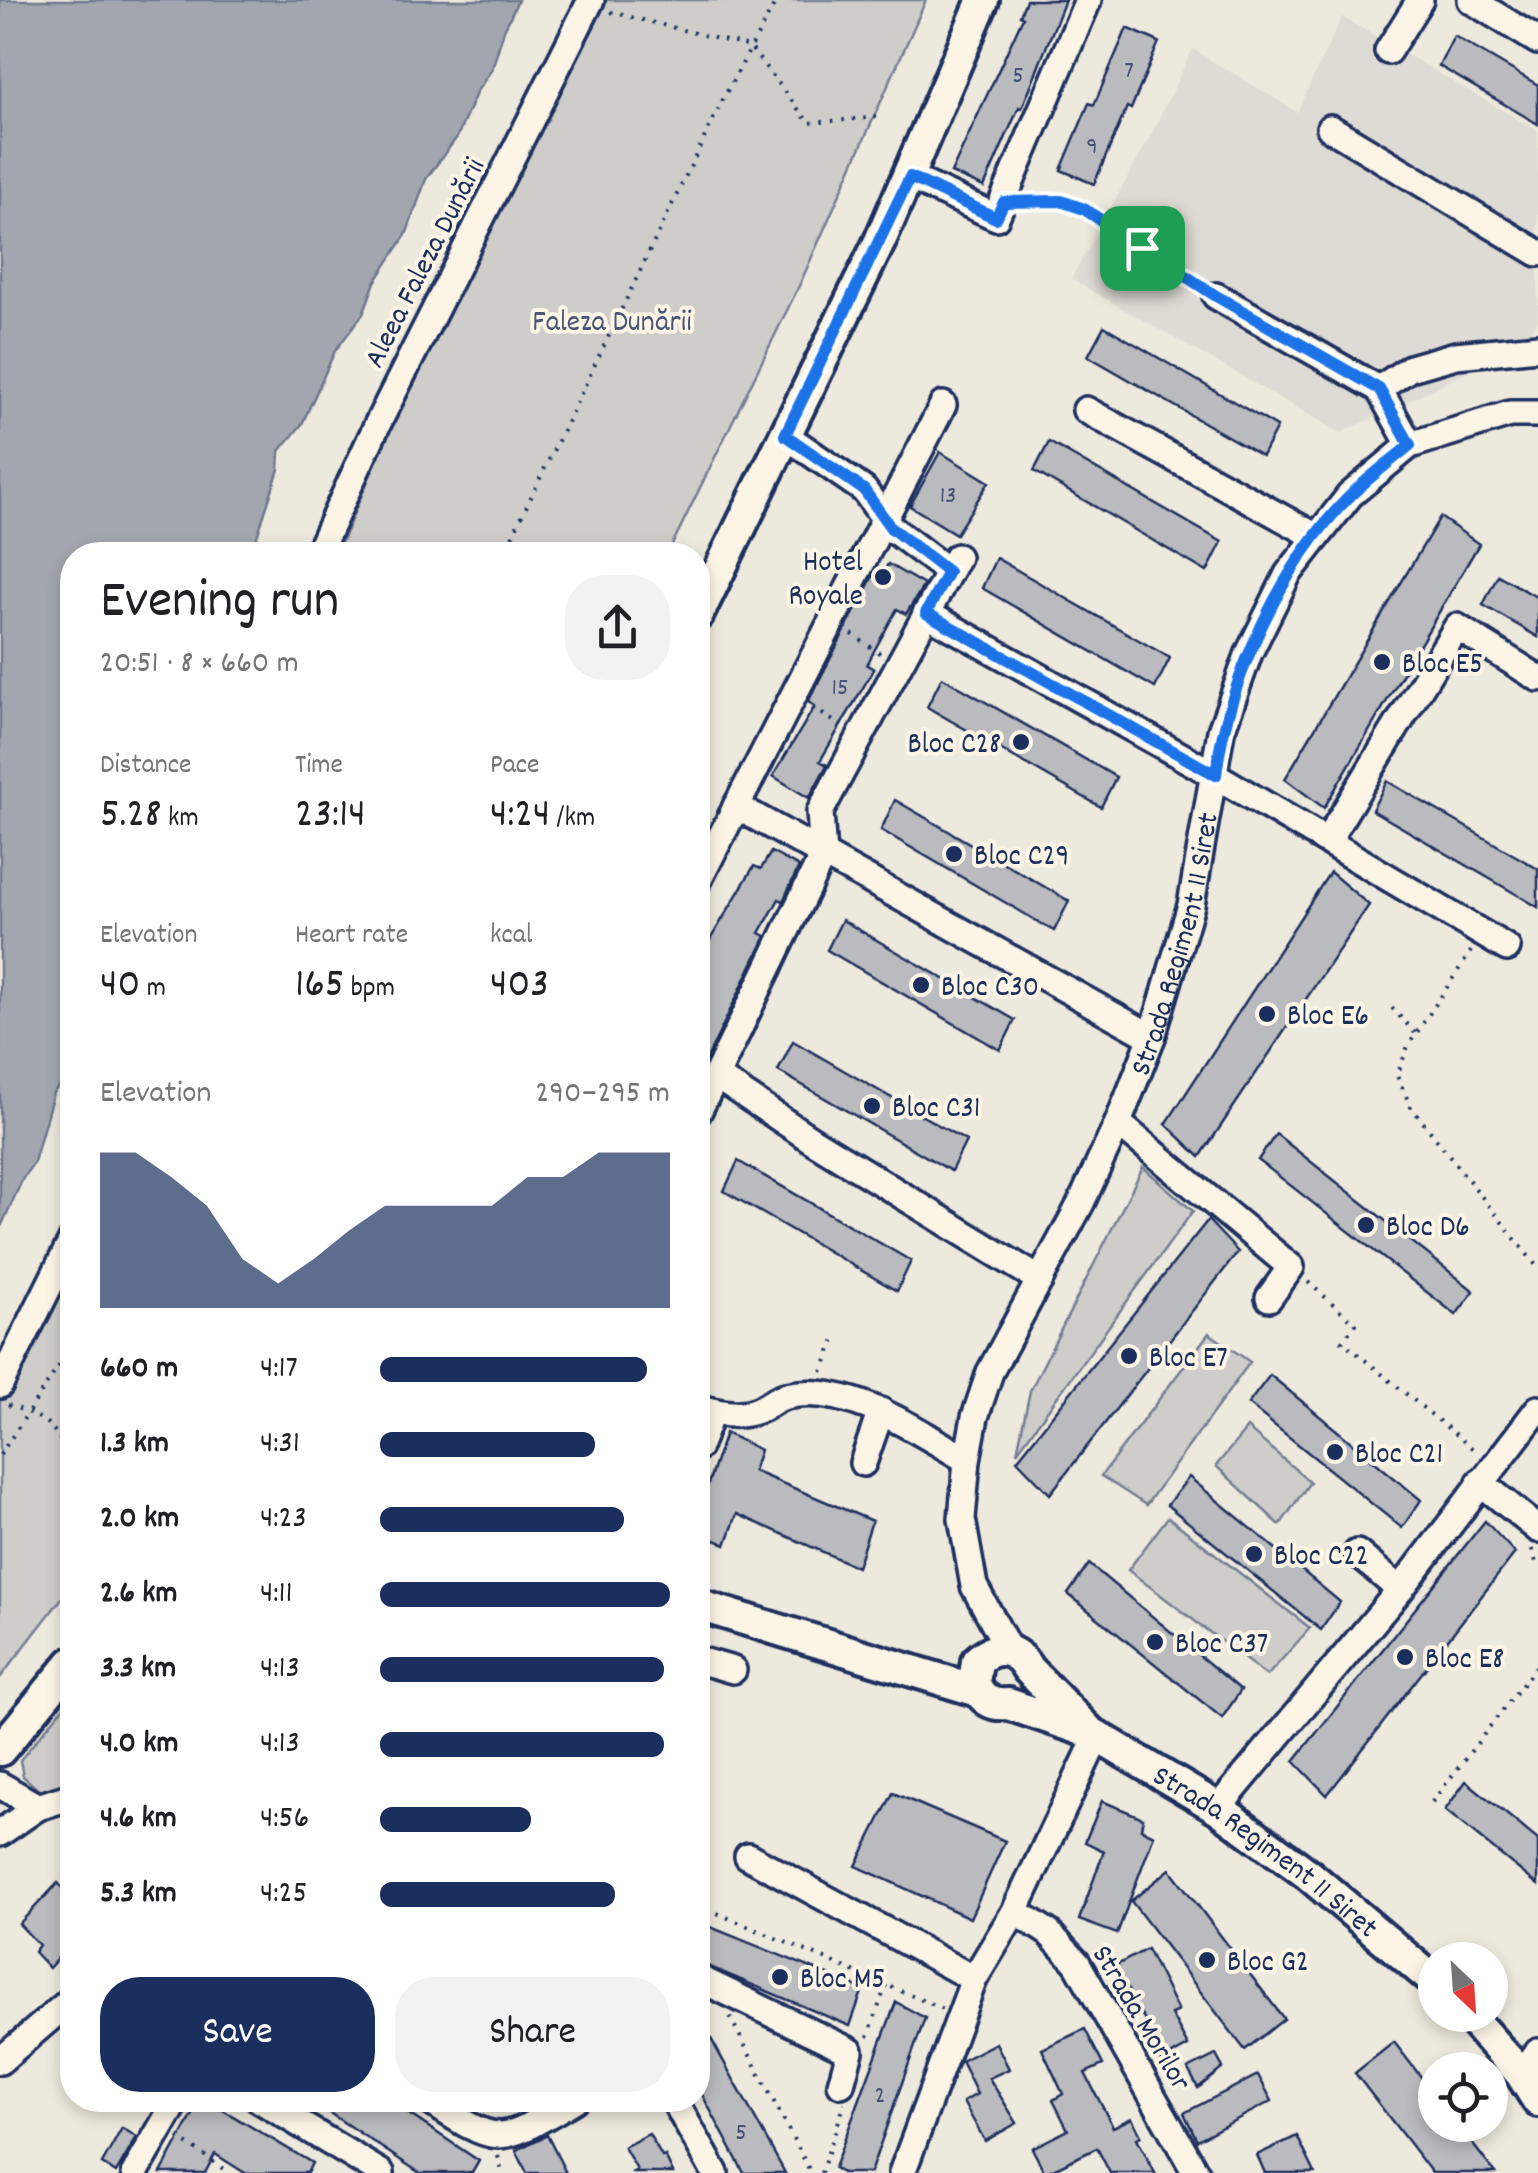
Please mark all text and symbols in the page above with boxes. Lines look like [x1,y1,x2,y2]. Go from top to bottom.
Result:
house number: 7 [1124,54,1134,90]
house number: 5 [1012,59,1024,95]
house number: 9 [1086,130,1098,166]
street label: Aleea Faleza Dunării [356,152,498,376]
pin [1100,206,1185,291]
icon: arrive [1115,221,1170,276]
park label: Faleza Dunării [532,303,692,346]
house number: 13 [940,479,956,515]
place label: Hotel Royale [788,543,863,620]
text: Evening run [100,565,339,644]
marker: Hotel Royale [872,566,894,588]
button: share [565,575,670,680]
text: 20:51 · 8 × 660 m [100,642,299,688]
place label: Bloc E5 [1402,645,1483,688]
marker: Bloc E5 [1371,651,1393,673]
house number: 15 [831,671,849,707]
place label: Bloc C28 [907,725,1001,768]
marker: Bloc C28 [1010,731,1032,753]
text: Distance [100,747,191,787]
text: Time [295,747,343,787]
text: Pace [490,747,539,787]
text: 5.28 [100,787,162,847]
text: 23:14 [295,787,366,847]
text: 4:24 [490,787,550,847]
text: km [162,800,199,840]
text: /km [550,800,595,840]
street label: Strada Regiment 11 Siret [1122,810,1233,1083]
place label: Bloc C29 [974,837,1069,880]
marker: Bloc C29 [943,843,965,865]
text: Elevation [100,917,197,957]
text: Heart rate [295,917,408,957]
text: kcal [490,917,533,957]
text: 40 [100,957,140,1017]
text: 165 [295,957,344,1017]
text: 403 [490,957,549,1017]
place label: Bloc C30 [941,968,1039,1011]
text: m [140,970,166,1010]
text: bpm [344,970,395,1010]
marker: Bloc C30 [910,974,932,996]
place label: Bloc E6 [1287,997,1369,1040]
marker: Bloc E6 [1256,1003,1278,1025]
text: Elevation [100,1072,211,1118]
text: 290–295 m [535,1072,670,1118]
place label: Bloc C31 [892,1089,980,1132]
marker: Bloc C31 [861,1095,883,1117]
place label: Bloc D6 [1386,1208,1470,1251]
marker: Bloc D6 [1355,1214,1377,1236]
place label: Bloc E7 [1149,1339,1228,1382]
marker: Bloc E7 [1118,1345,1140,1367]
text: 660 m [100,1347,178,1393]
text: 4:17 [260,1347,298,1393]
text: 1.3 km [100,1422,169,1468]
text: 4:31 [260,1422,300,1468]
place label: Bloc C21 [1355,1435,1443,1478]
marker: Bloc C21 [1324,1441,1346,1463]
text: 2.0 km [100,1497,179,1543]
text: 4:23 [260,1497,307,1543]
place label: Bloc C22 [1274,1537,1369,1580]
marker: Bloc C22 [1243,1543,1265,1565]
text: 2.6 km [100,1572,177,1618]
text: 4:11 [260,1572,293,1618]
place label: Bloc C37 [1175,1625,1268,1668]
marker: Bloc C37 [1144,1631,1166,1653]
place label: Bloc E8 [1425,1640,1504,1683]
marker: Bloc E8 [1394,1646,1416,1668]
text: 3.3 km [100,1647,176,1693]
text: 4:13 [260,1647,300,1693]
text: 4.0 km [100,1722,178,1768]
text: 4:13 [260,1722,300,1768]
street label: Strada Regiment 11 Siret [1143,1757,1386,1951]
text: 4.6 km [100,1797,177,1843]
text: 4:56 [260,1797,309,1843]
text: 5.3 km [100,1872,177,1918]
text: 4:25 [260,1872,307,1918]
street label: Strada Morilor [1079,1938,1200,2101]
north arrow [1418,1942,1508,2032]
map controls [1418,1942,1508,2142]
place label: Bloc G2 [1227,1943,1309,1986]
marker: Bloc G2 [1196,1949,1218,1971]
place label: Bloc M5 [800,1960,885,2003]
marker: Bloc M5 [769,1966,791,1988]
button: Save [100,1977,375,2092]
button: Share [395,1977,670,2092]
button: locate [1418,2052,1508,2142]
house number: 2 [875,2079,885,2115]
house number: 5 [735,2116,747,2152]

